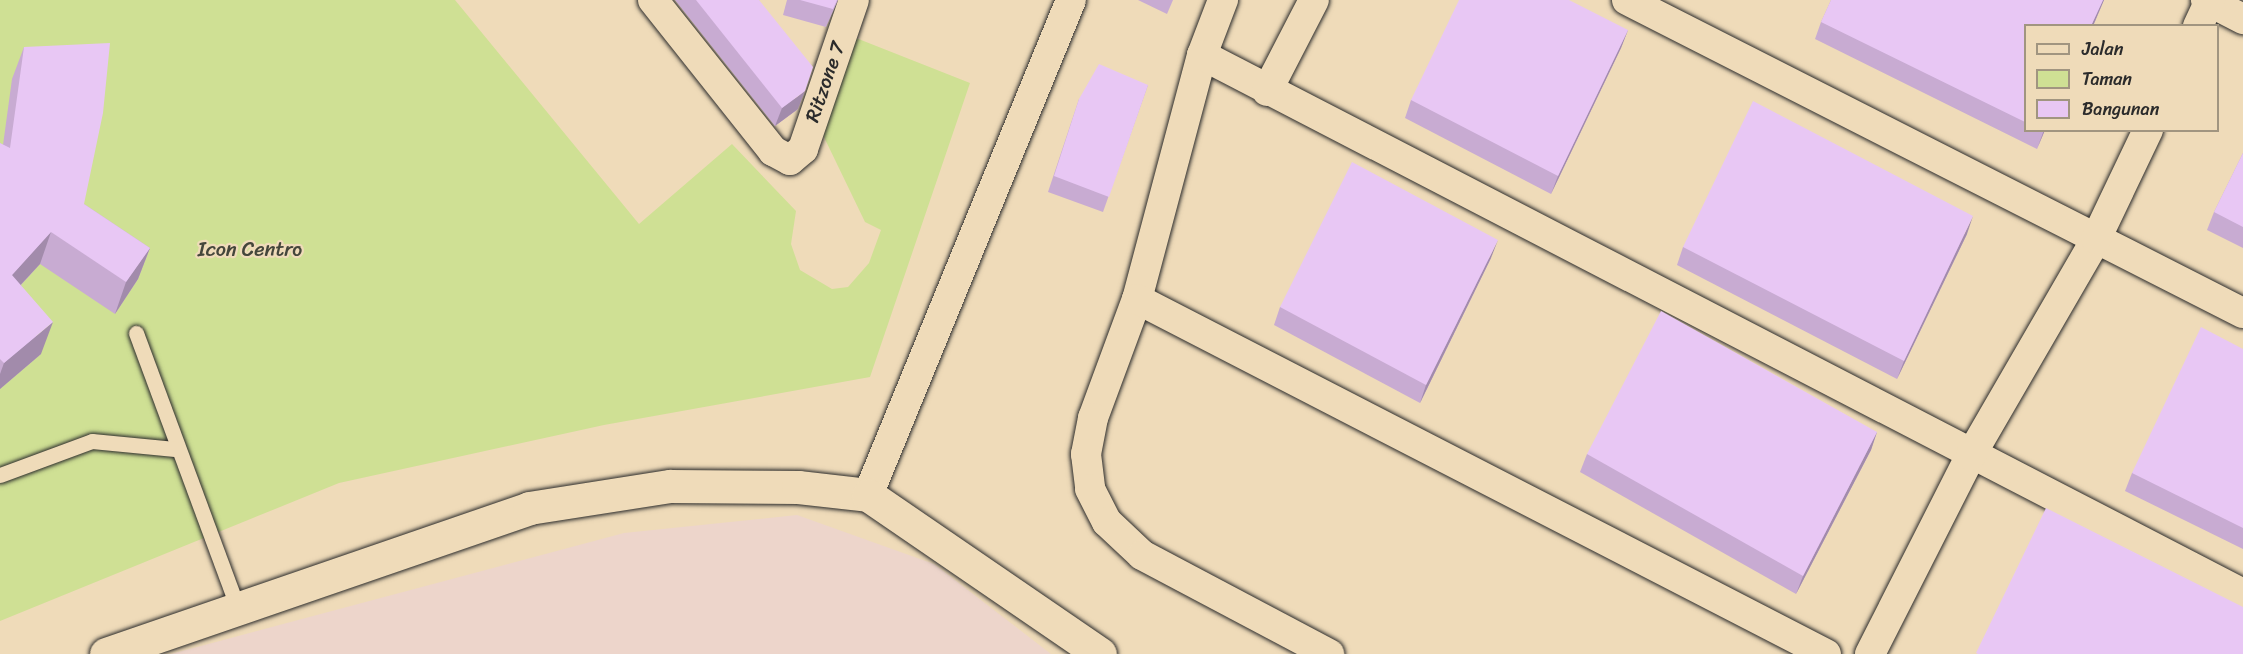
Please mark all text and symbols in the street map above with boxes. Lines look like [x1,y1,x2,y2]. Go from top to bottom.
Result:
legend [2024,24,2219,132]
text: Jalan [2082,33,2123,65]
street label: Ritzone 7 [800,39,850,125]
text: Taman [2082,63,2132,95]
text: Bangunan [2082,93,2159,125]
park label: Icon Centro [198,237,302,261]

